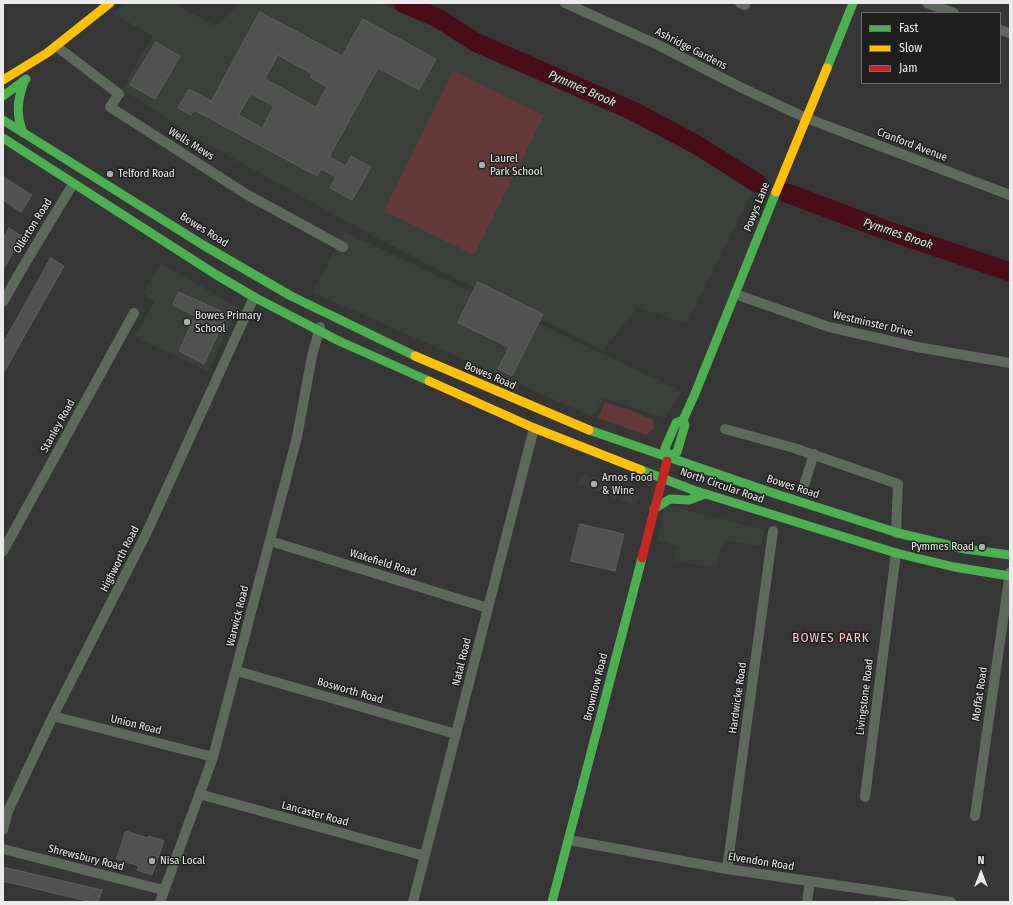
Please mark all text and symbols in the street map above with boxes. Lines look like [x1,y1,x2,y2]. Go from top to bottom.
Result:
legend [861,12,1001,84]
text: Fast [899,21,918,35]
street label: Ashridge Gardens [653,25,729,73]
text: Slow [899,41,922,55]
text: Jam [899,61,917,75]
water label: Pymmes Brook [546,68,618,110]
street label: Wells Mews [166,125,216,163]
street label: Cranford Avenue [875,126,949,164]
place label: Laurel Park School [490,152,543,178]
marker: Laurel Park School [477,160,487,170]
place label: Telford Road [118,167,175,181]
marker: Telford Road [105,169,115,179]
street label: Powys Lane [741,180,773,234]
street label: Ollerton Road [11,196,55,256]
street label: Bowes Road [177,210,231,250]
water label: Pymmes Brook [862,215,934,253]
street label: Westminster Drive [831,308,915,340]
place label: Bowes Primary School [195,309,261,335]
marker: Bowes Primary School [182,317,192,327]
street label: Bowes Road [462,359,518,393]
street label: Stanley Road [38,397,78,455]
street label: North Circular Road [678,465,766,507]
place label: Arnos Food & Wine [602,471,652,497]
street label: Bowes Road [765,472,821,502]
marker: Arnos Food & Wine [589,479,599,489]
street label: Highworth Road [98,524,142,594]
place label: Pymmes Road [911,540,974,554]
marker: Pymmes Road [977,542,987,552]
street label: Wakefield Road [348,547,418,579]
street label: Warwick Road [224,584,252,648]
district label: BOWES PARK [792,630,870,646]
street label: Natal Road [450,637,474,687]
street label: Brownlow Road [581,652,611,722]
street label: Livingstone Road [854,658,876,736]
street label: Hardwicke Road [726,661,750,735]
street label: Moffat Road [970,666,990,722]
street label: Bosworth Road [315,675,385,707]
street label: Union Road [109,712,163,738]
street label: Lancaster Road [280,799,350,829]
street label: Shrewsbury Road [47,842,125,874]
street label: Elvendon Road [727,850,795,874]
north arrow [961,853,1001,893]
place label: Nisa Local [160,854,205,868]
text: N [978,854,984,867]
marker: Nisa Local [147,856,157,866]

